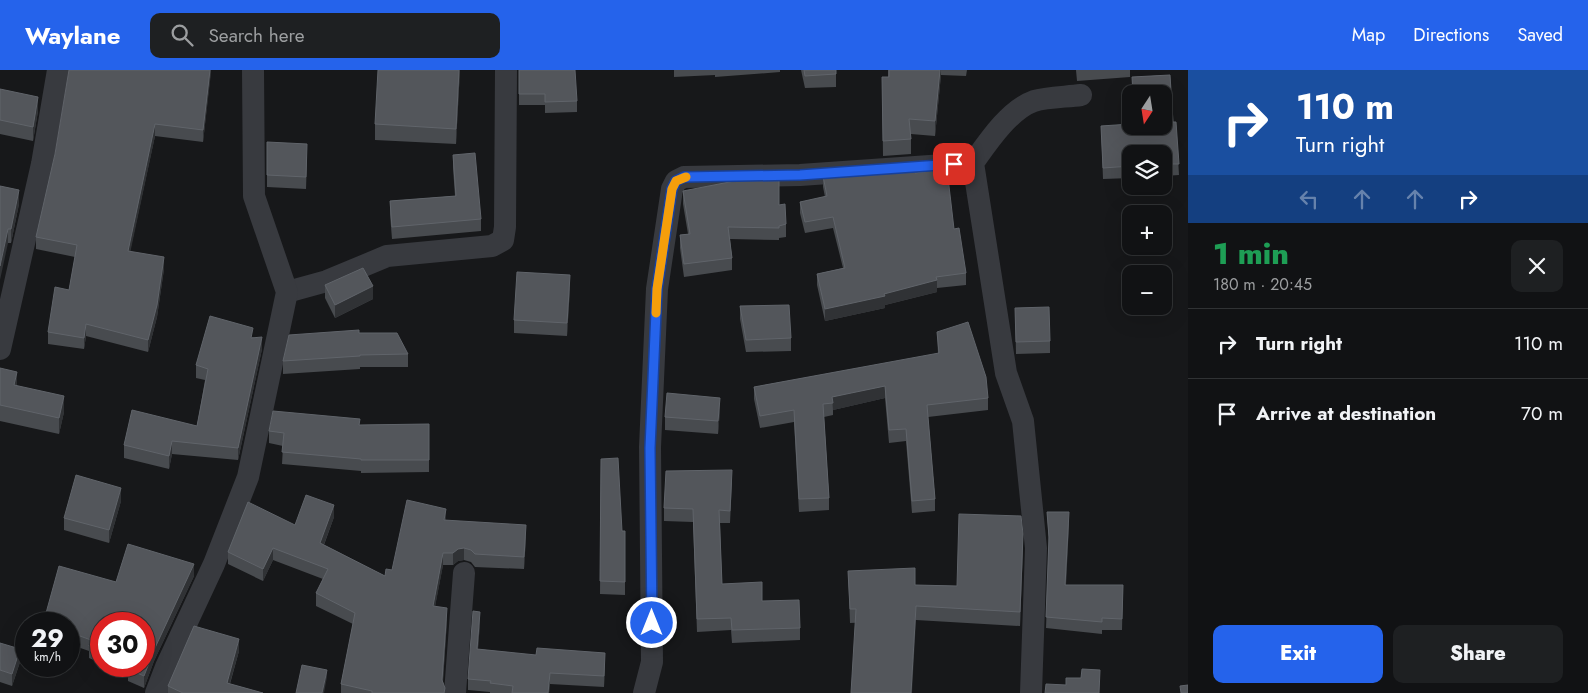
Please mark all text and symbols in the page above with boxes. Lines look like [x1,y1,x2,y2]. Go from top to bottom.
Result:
search box [150,13,500,58]
text: Waylane [25,18,120,53]
icon: search [168,21,196,49]
text: Search here [208,22,305,49]
text: Map [1352,22,1385,48]
text: Directions [1413,22,1489,48]
text: Saved [1517,22,1563,48]
text: 110 m [1296,82,1394,132]
north arrow [1122,85,1172,135]
map controls [1122,85,1172,315]
icon: right [1213,90,1278,155]
text: Turn right [1296,128,1384,160]
pin [933,143,975,185]
button: layers [1122,145,1172,195]
icon: arrive [940,150,968,178]
icon: left [1295,185,1323,213]
icon: ahead [1348,185,1376,213]
icon: ahead [1401,185,1429,213]
icon: right [1454,185,1482,213]
button: + [1122,205,1172,255]
text: 1 min [1213,232,1289,275]
button: close [1511,240,1563,292]
button: − [1122,265,1172,315]
text: 180 m · 20:45 [1213,273,1312,296]
icon: right [1213,330,1241,358]
text: Turn right [1256,330,1342,357]
text: 110 m [1514,330,1563,357]
icon: arrive [1213,400,1241,428]
text: Arrive at destination [1256,400,1436,427]
text: 70 m [1521,400,1563,427]
position arrow [625,596,677,648]
speed limit sign: 30 [90,612,155,677]
text: 29 [31,620,64,656]
button: Exit [1213,625,1383,683]
button: Share [1393,625,1563,683]
text: km/h [34,648,61,666]

